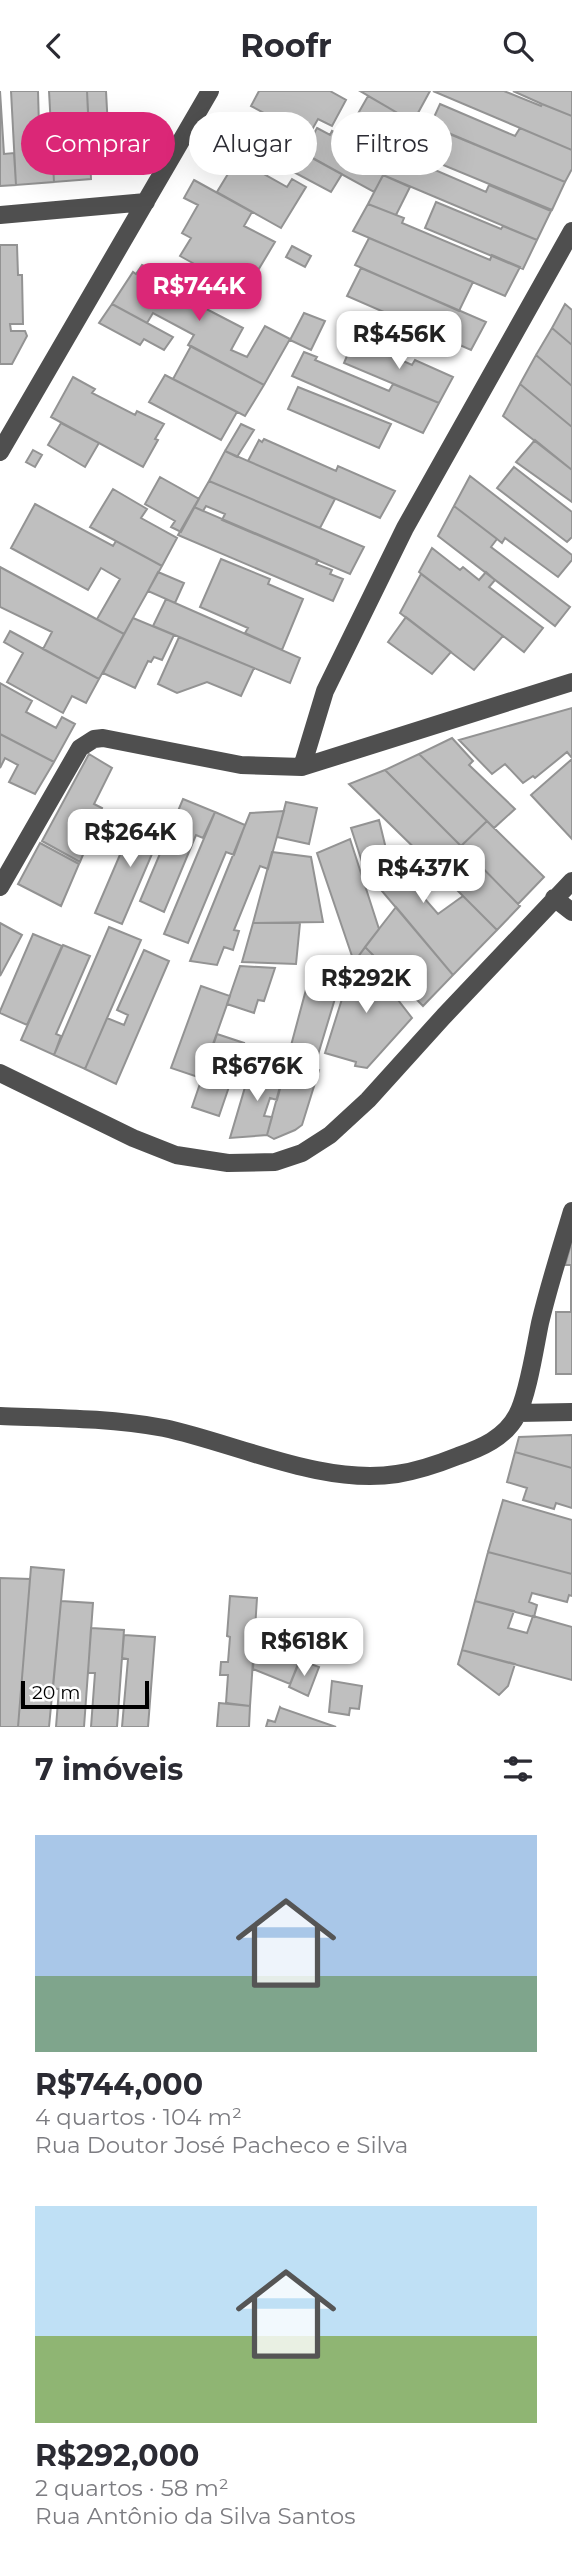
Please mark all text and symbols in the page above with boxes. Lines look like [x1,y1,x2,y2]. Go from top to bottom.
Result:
text: Roofr [240,26,332,65]
icon: back [35,27,73,65]
icon: search [499,27,537,65]
chip: Comprar [21,112,175,175]
chip: Alugar [189,112,317,175]
chip: Filtros [331,112,452,175]
pin: R$744K [142,264,256,323]
text: R$744K [153,272,245,300]
pin: R$456K [342,311,456,371]
text: R$456K [352,320,446,348]
pin: R$264K [73,809,187,869]
text: R$264K [84,818,176,846]
pin: R$437K [366,845,480,905]
text: R$437K [377,854,469,882]
pin: R$292K [309,955,423,1015]
text: R$292K [321,964,411,992]
pin: R$676K [200,1044,314,1103]
text: R$676K [211,1052,303,1080]
pin: R$618K [247,1619,361,1678]
text: R$618K [260,1627,348,1655]
scale bar [21,1678,149,1710]
text: 20 m [32,1681,80,1704]
icon: filters [499,1750,537,1788]
text: 7 imóveis [35,1751,183,1788]
icon: home [223,1880,349,2006]
text: R$744,000 [35,2066,203,2103]
text: 4 quartos · 104 m² [35,2103,242,2131]
text: Rua Doutor José Pacheco e Silva [35,2131,408,2159]
icon: home [223,2251,349,2377]
text: R$292,000 [35,2437,199,2474]
text: 2 quartos · 58 m² [35,2474,229,2502]
text: Rua Antônio da Silva Santos [35,2502,355,2530]

